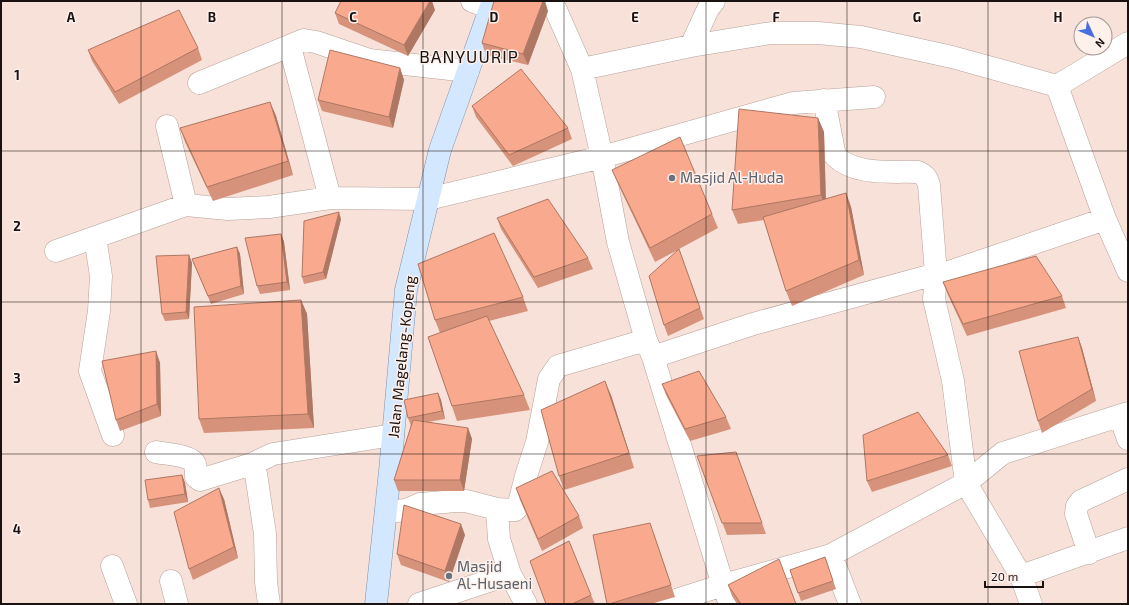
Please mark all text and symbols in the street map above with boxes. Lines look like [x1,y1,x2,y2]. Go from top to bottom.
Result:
text: A [67,9,76,25]
text: B [208,9,216,25]
text: C [349,9,357,25]
text: D [490,9,499,25]
text: E [631,9,639,25]
text: F [772,9,780,25]
text: G [913,9,921,25]
text: H [1054,9,1063,25]
north arrow [1073,16,1113,56]
text: N [1093,36,1108,51]
district label: BANYUURIP [419,46,519,66]
text: 1 [14,67,20,83]
place label: Masjid Al-Huda [680,168,784,187]
marker: Masjid Al-Huda [667,173,677,183]
text: 2 [13,218,21,234]
street label: Jalan Magelang-Kopeng [384,274,419,439]
text: 3 [13,370,21,386]
text: 4 [13,521,21,537]
place label: Masjid Al-Husaeni [457,557,532,592]
scale bar [985,563,1043,589]
text: 20 m [991,569,1018,583]
marker: Masjid Al-Husaeni [444,571,454,581]

